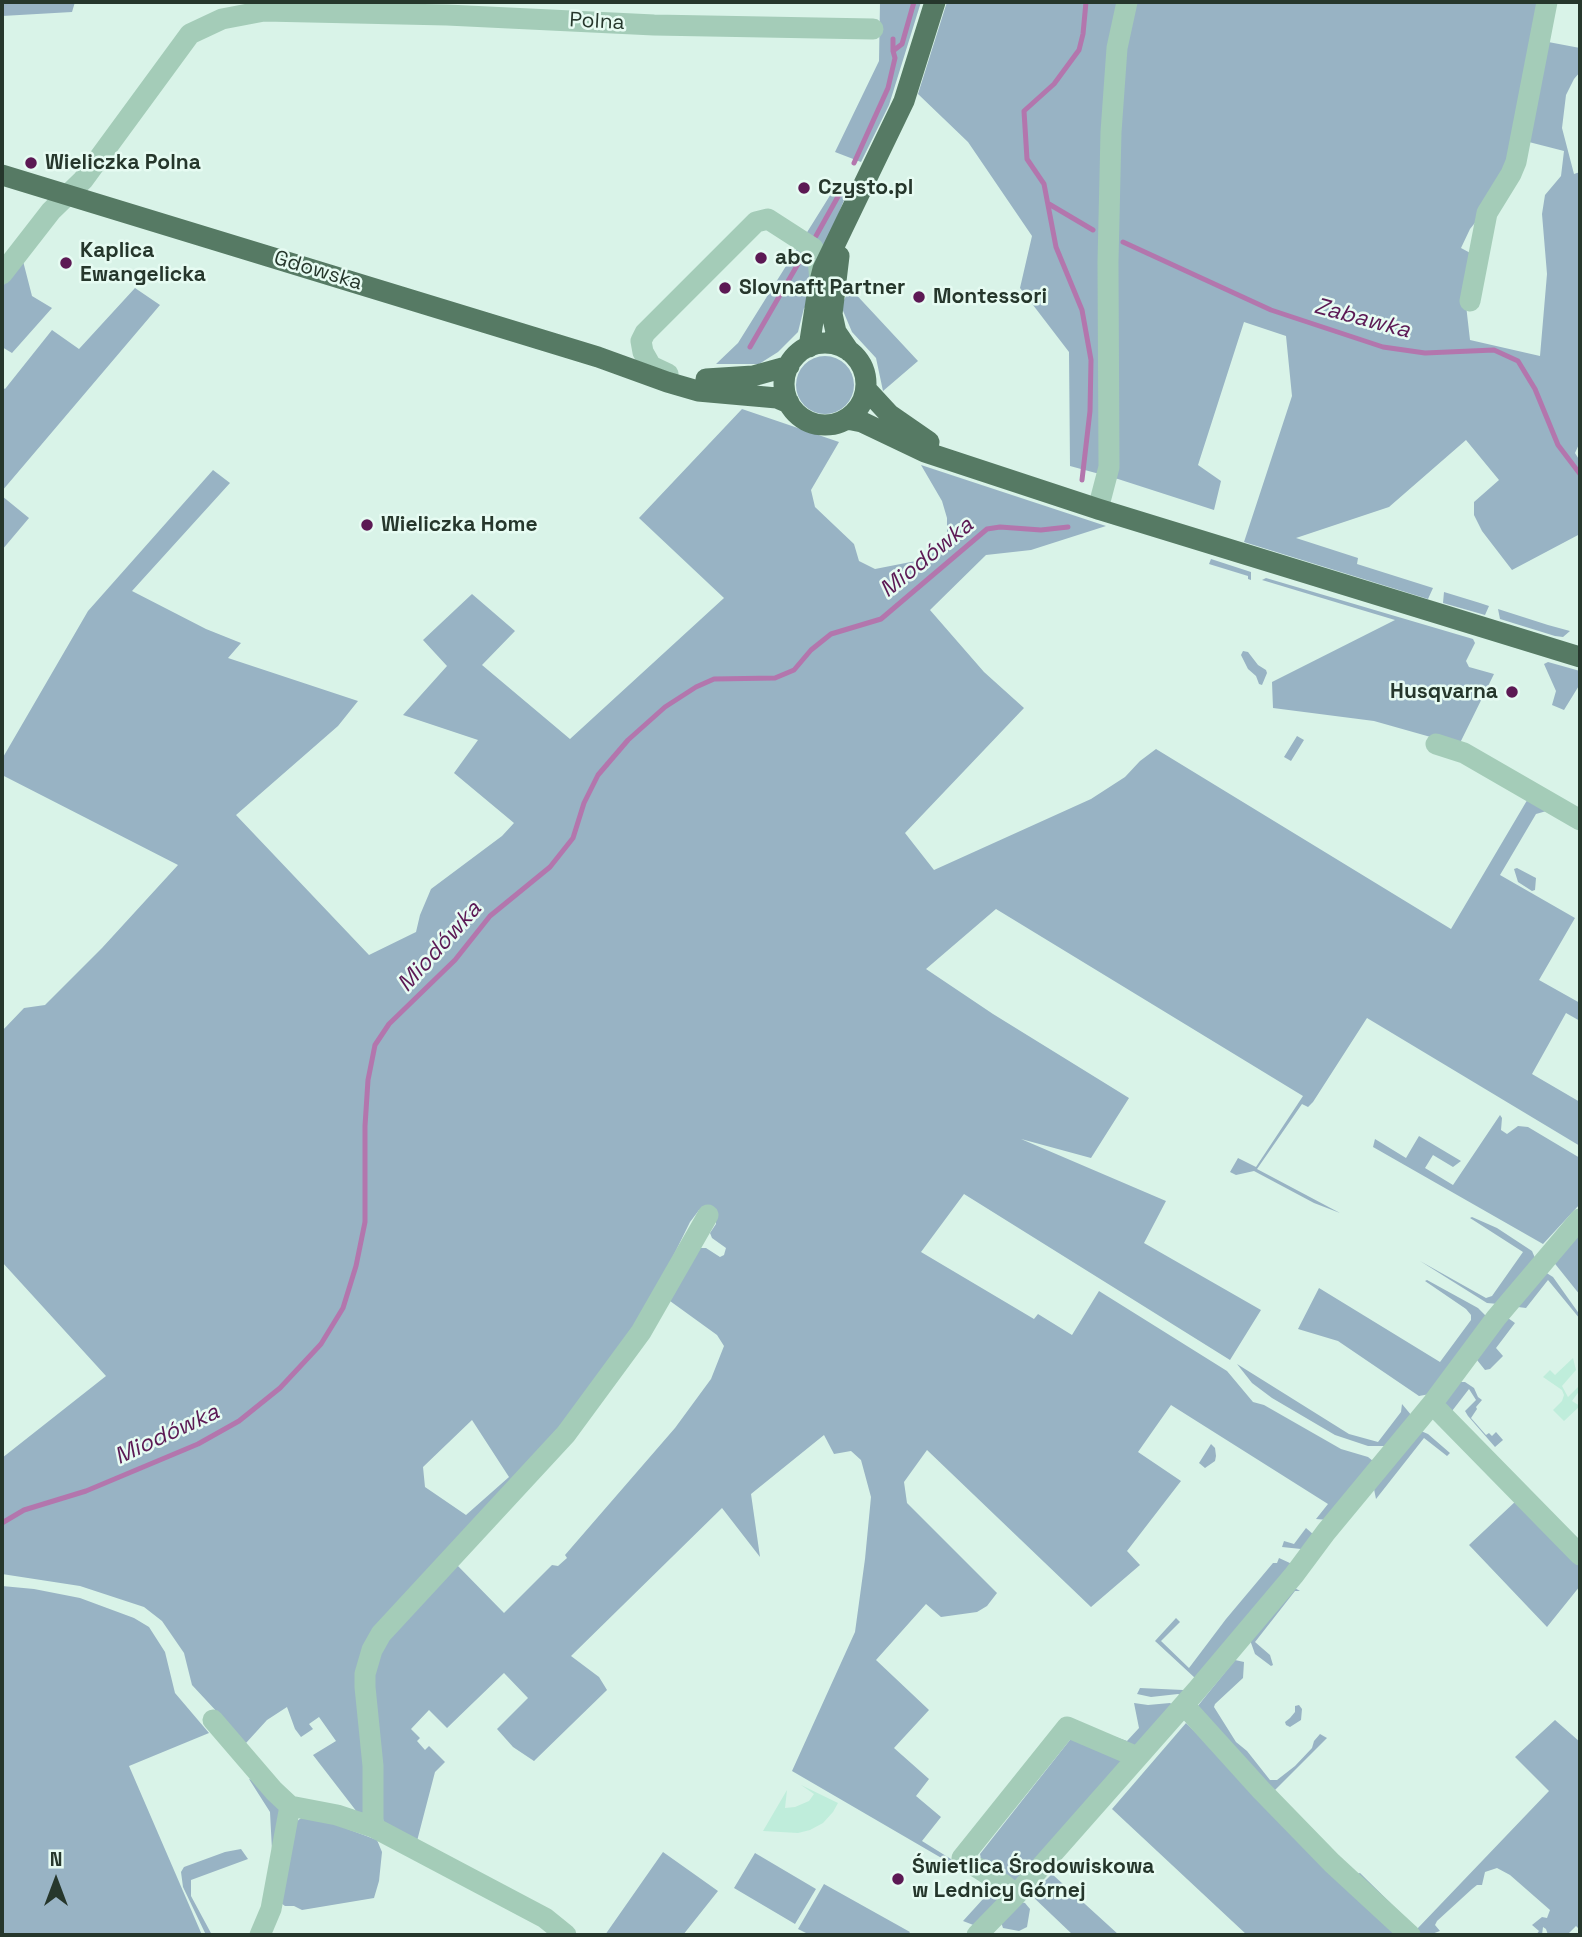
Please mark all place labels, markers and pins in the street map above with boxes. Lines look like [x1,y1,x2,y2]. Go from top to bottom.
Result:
place label: Wieliczka Polna [45,150,201,176]
marker: Wieliczka Polna [23,155,39,171]
place label: Czysto.pl [818,175,913,201]
marker: Czysto.pl [796,180,812,196]
place label: Kaplica Ewangelicka [80,238,206,288]
place label: abc [775,245,813,271]
marker: abc [753,250,769,266]
marker: Kaplica Ewangelicka [58,255,74,271]
place label: Slovnaft Partner [739,275,905,301]
marker: Slovnaft Partner [717,280,733,296]
place label: Montessori [933,284,1047,310]
marker: Montessori [911,289,927,305]
place label: Wieliczka Home [381,512,538,538]
marker: Wieliczka Home [359,517,375,533]
place label: Husqvarna [1390,679,1498,705]
marker: Husqvarna [1504,684,1520,700]
place label: Świetlica Środowiskowa w Lednicy Górnej [912,1854,1154,1904]
marker: Świetlica Środowiskowa w Lednicy Górnej [890,1871,906,1887]

